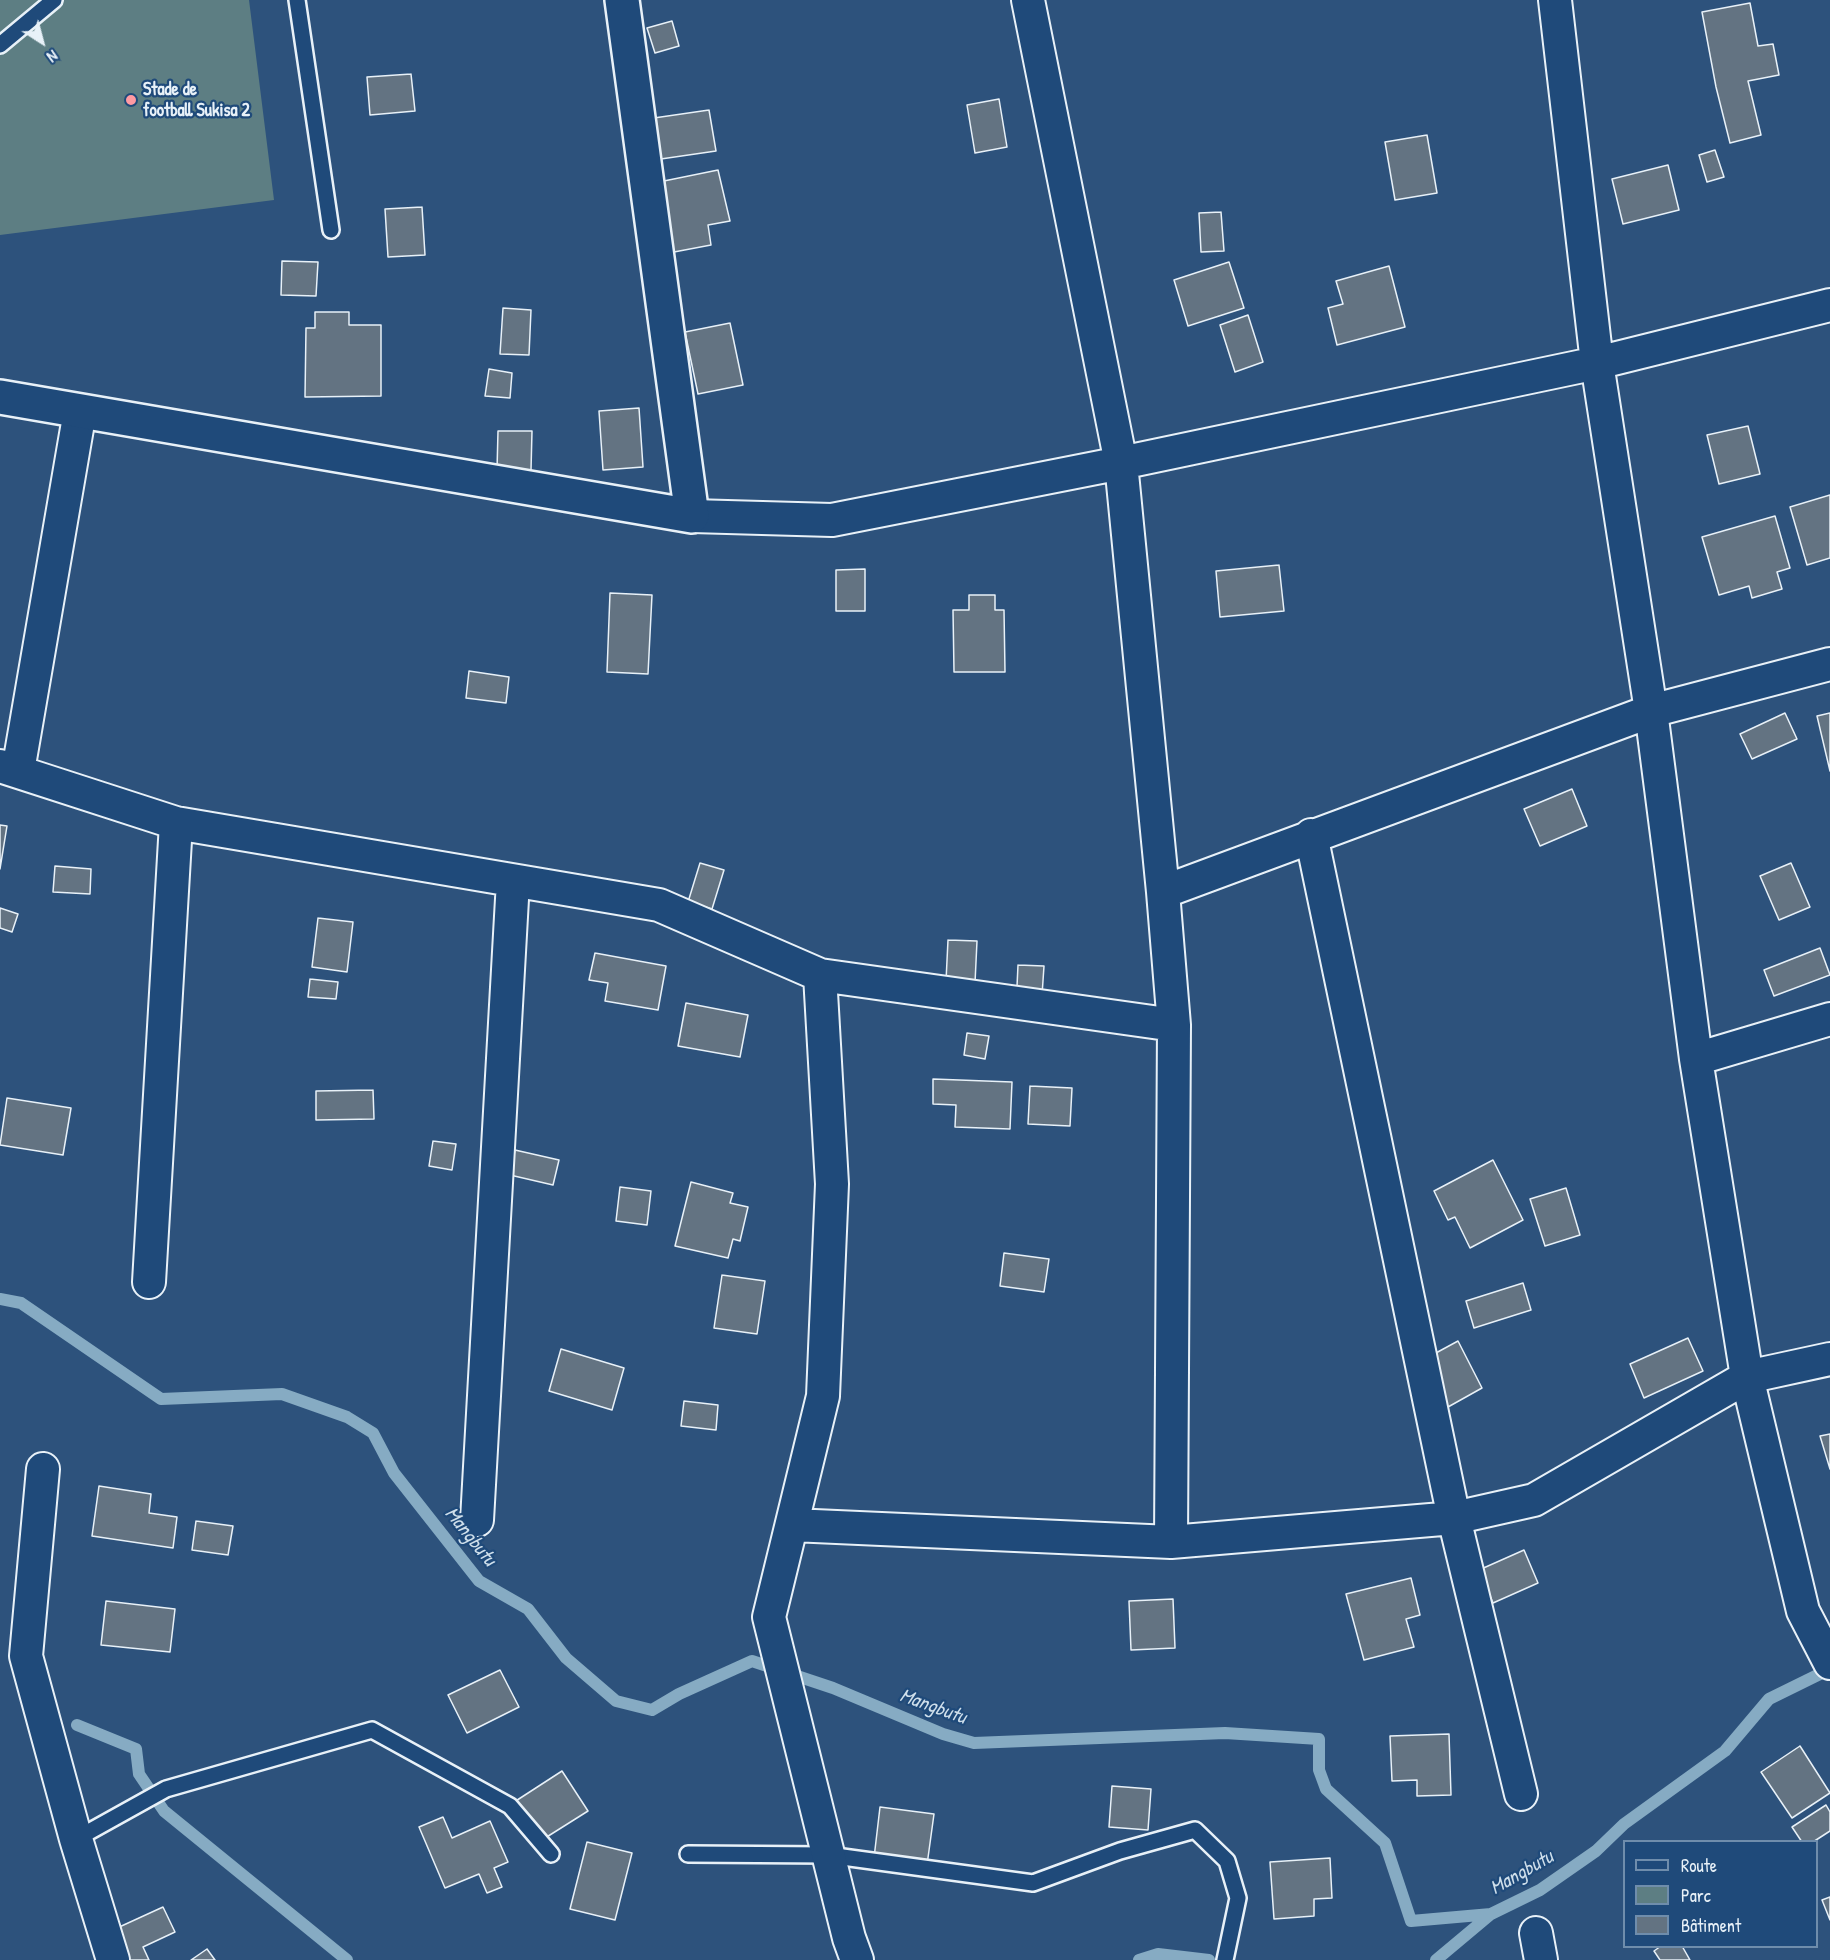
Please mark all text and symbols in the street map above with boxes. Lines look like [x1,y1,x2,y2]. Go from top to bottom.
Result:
north arrow [12,12,72,72]
text: N [43,45,62,68]
place label: Stade de football Sukisa 2 [143,79,250,122]
marker: Stade de football Sukisa 2 [124,93,138,107]
water label: Mangbutu [439,1503,501,1571]
water label: Mangbutu [897,1684,969,1730]
legend [1623,1840,1818,1948]
water label: Mangbutu [1486,1845,1558,1901]
text: Route [1681,1853,1717,1878]
text: Parc [1681,1883,1711,1908]
text: Bâtiment [1681,1913,1741,1938]

